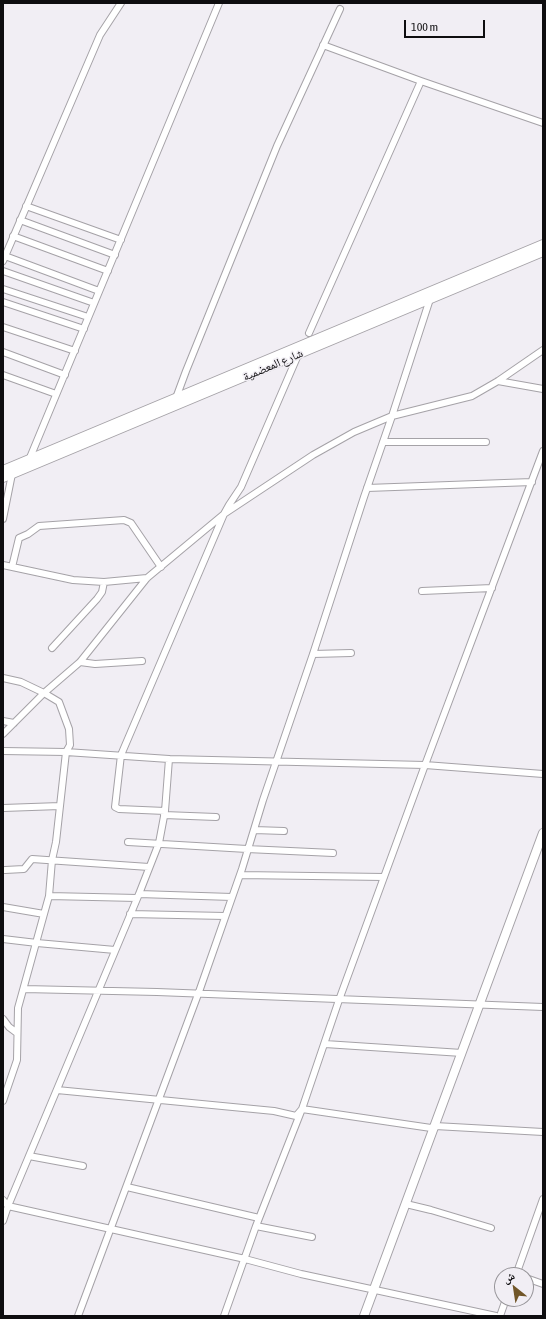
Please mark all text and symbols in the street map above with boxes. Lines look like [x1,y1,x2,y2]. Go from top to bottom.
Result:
scale bar [406,12,487,38]
text: 100 m [411,20,438,34]
street label: شارع المعضمية [241,346,305,384]
north arrow [494,1267,534,1307]
text: ش [500,1269,517,1286]

